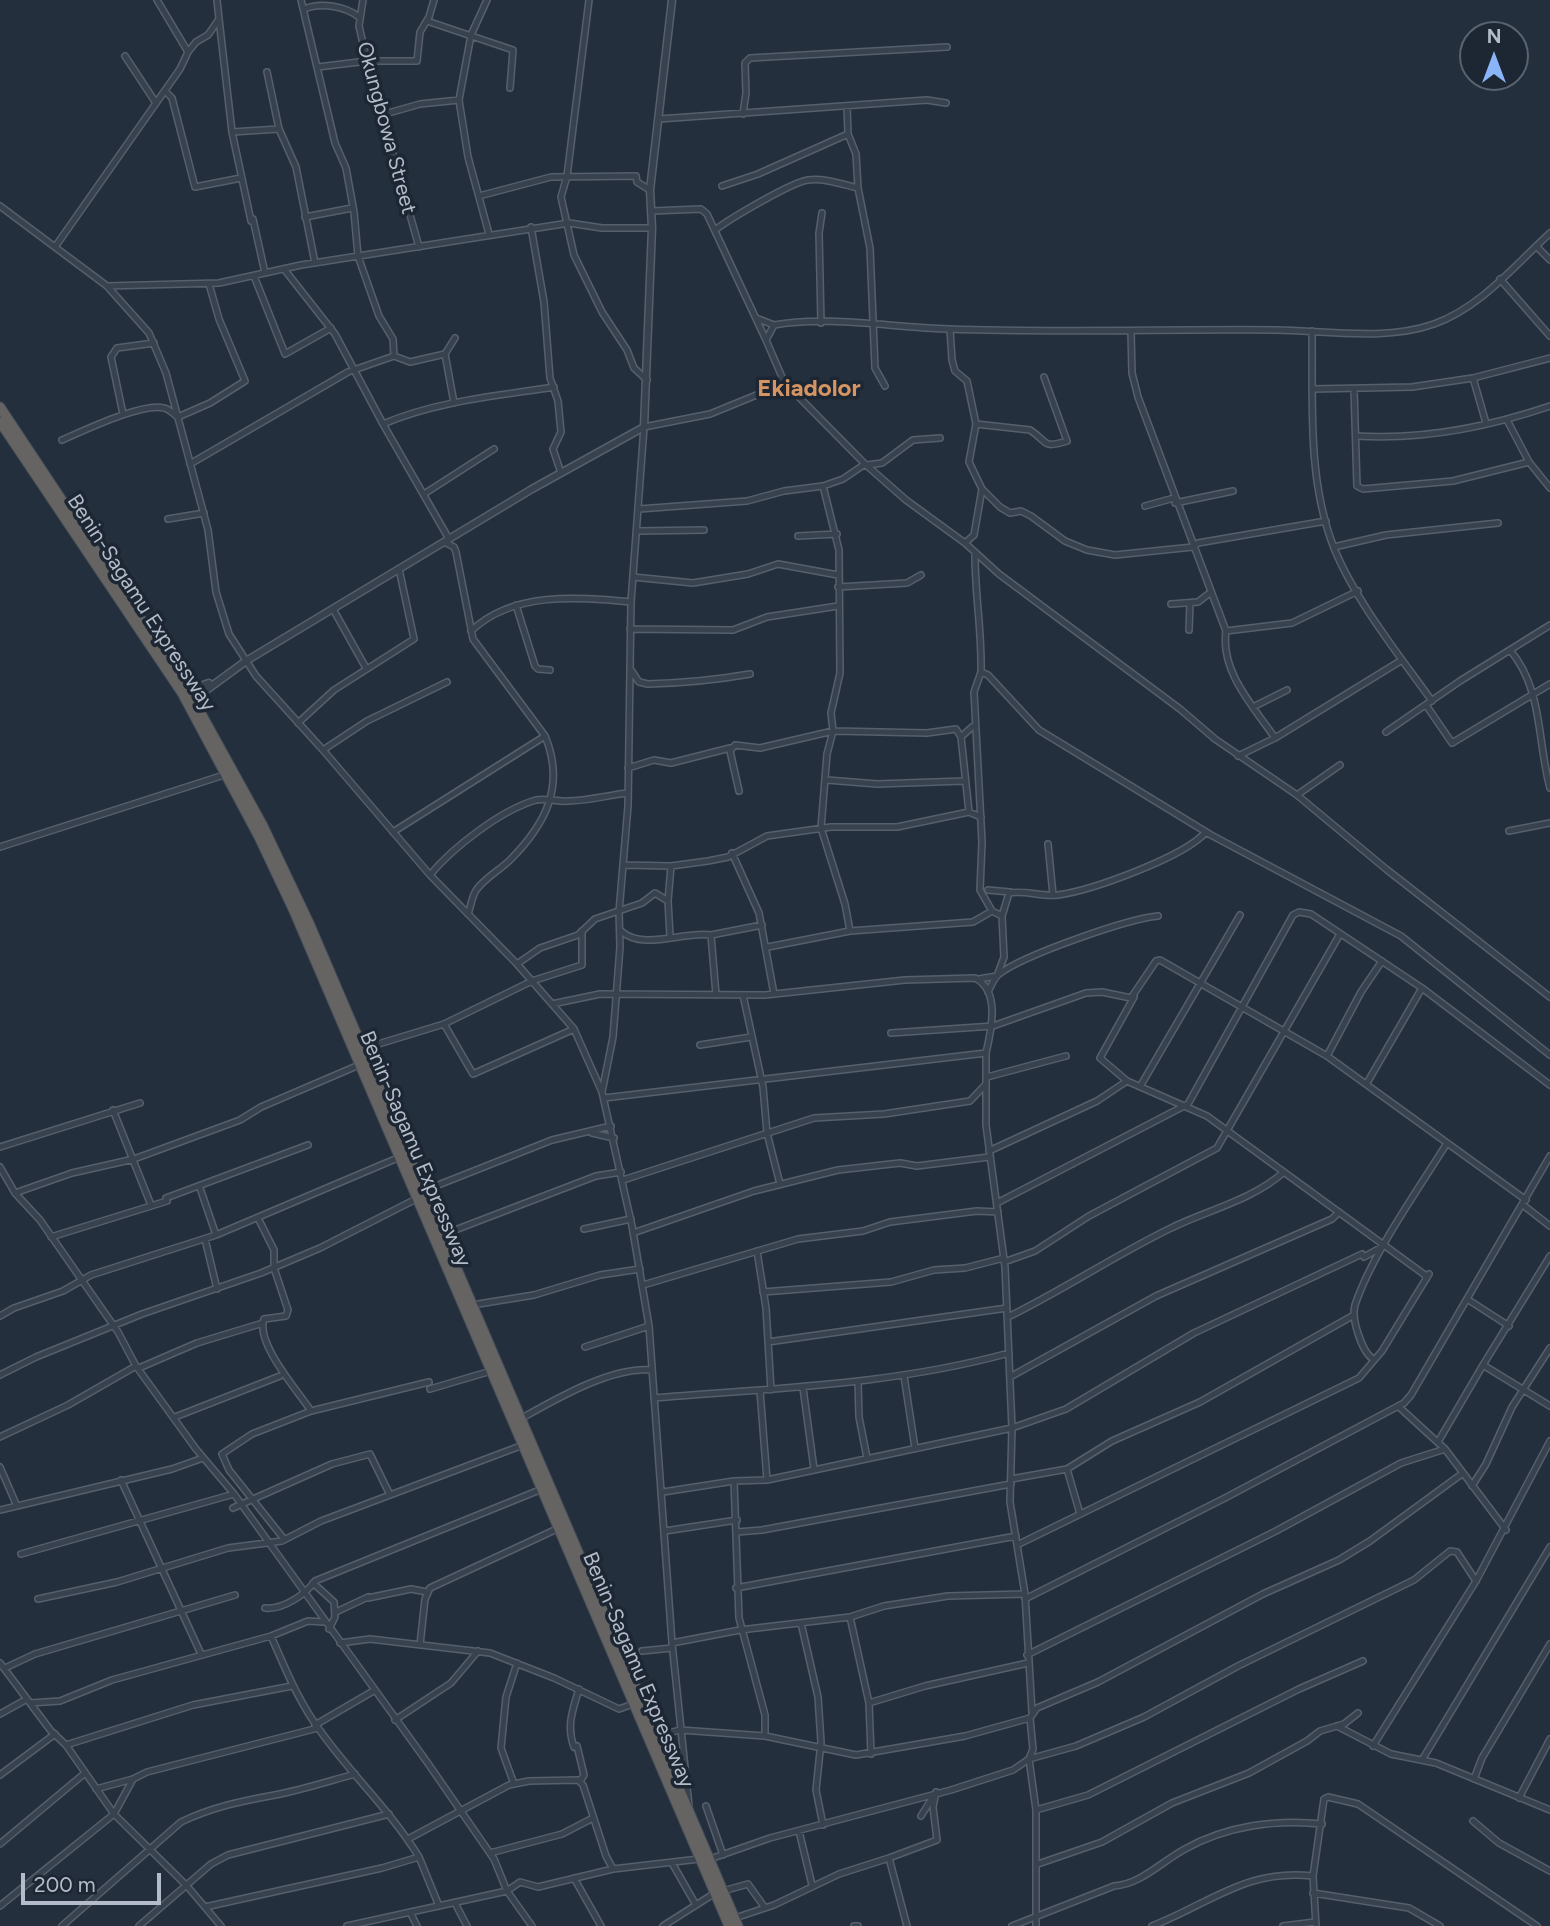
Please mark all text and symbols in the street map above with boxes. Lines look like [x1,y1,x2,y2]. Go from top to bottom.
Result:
north arrow [1459,21,1529,91]
text: N [1487,25,1501,48]
street label: Okungbowa Street [351,39,421,217]
district label: Ekiadolor [757,375,861,403]
street label: Benin-Sagamu Expressway [61,490,221,716]
street label: Benin-Sagamu Expressway [354,1027,476,1271]
street label: Benin-Sagamu Expressway [577,1548,699,1792]
scale bar [24,1860,164,1904]
text: 200 m [34,1872,96,1897]

